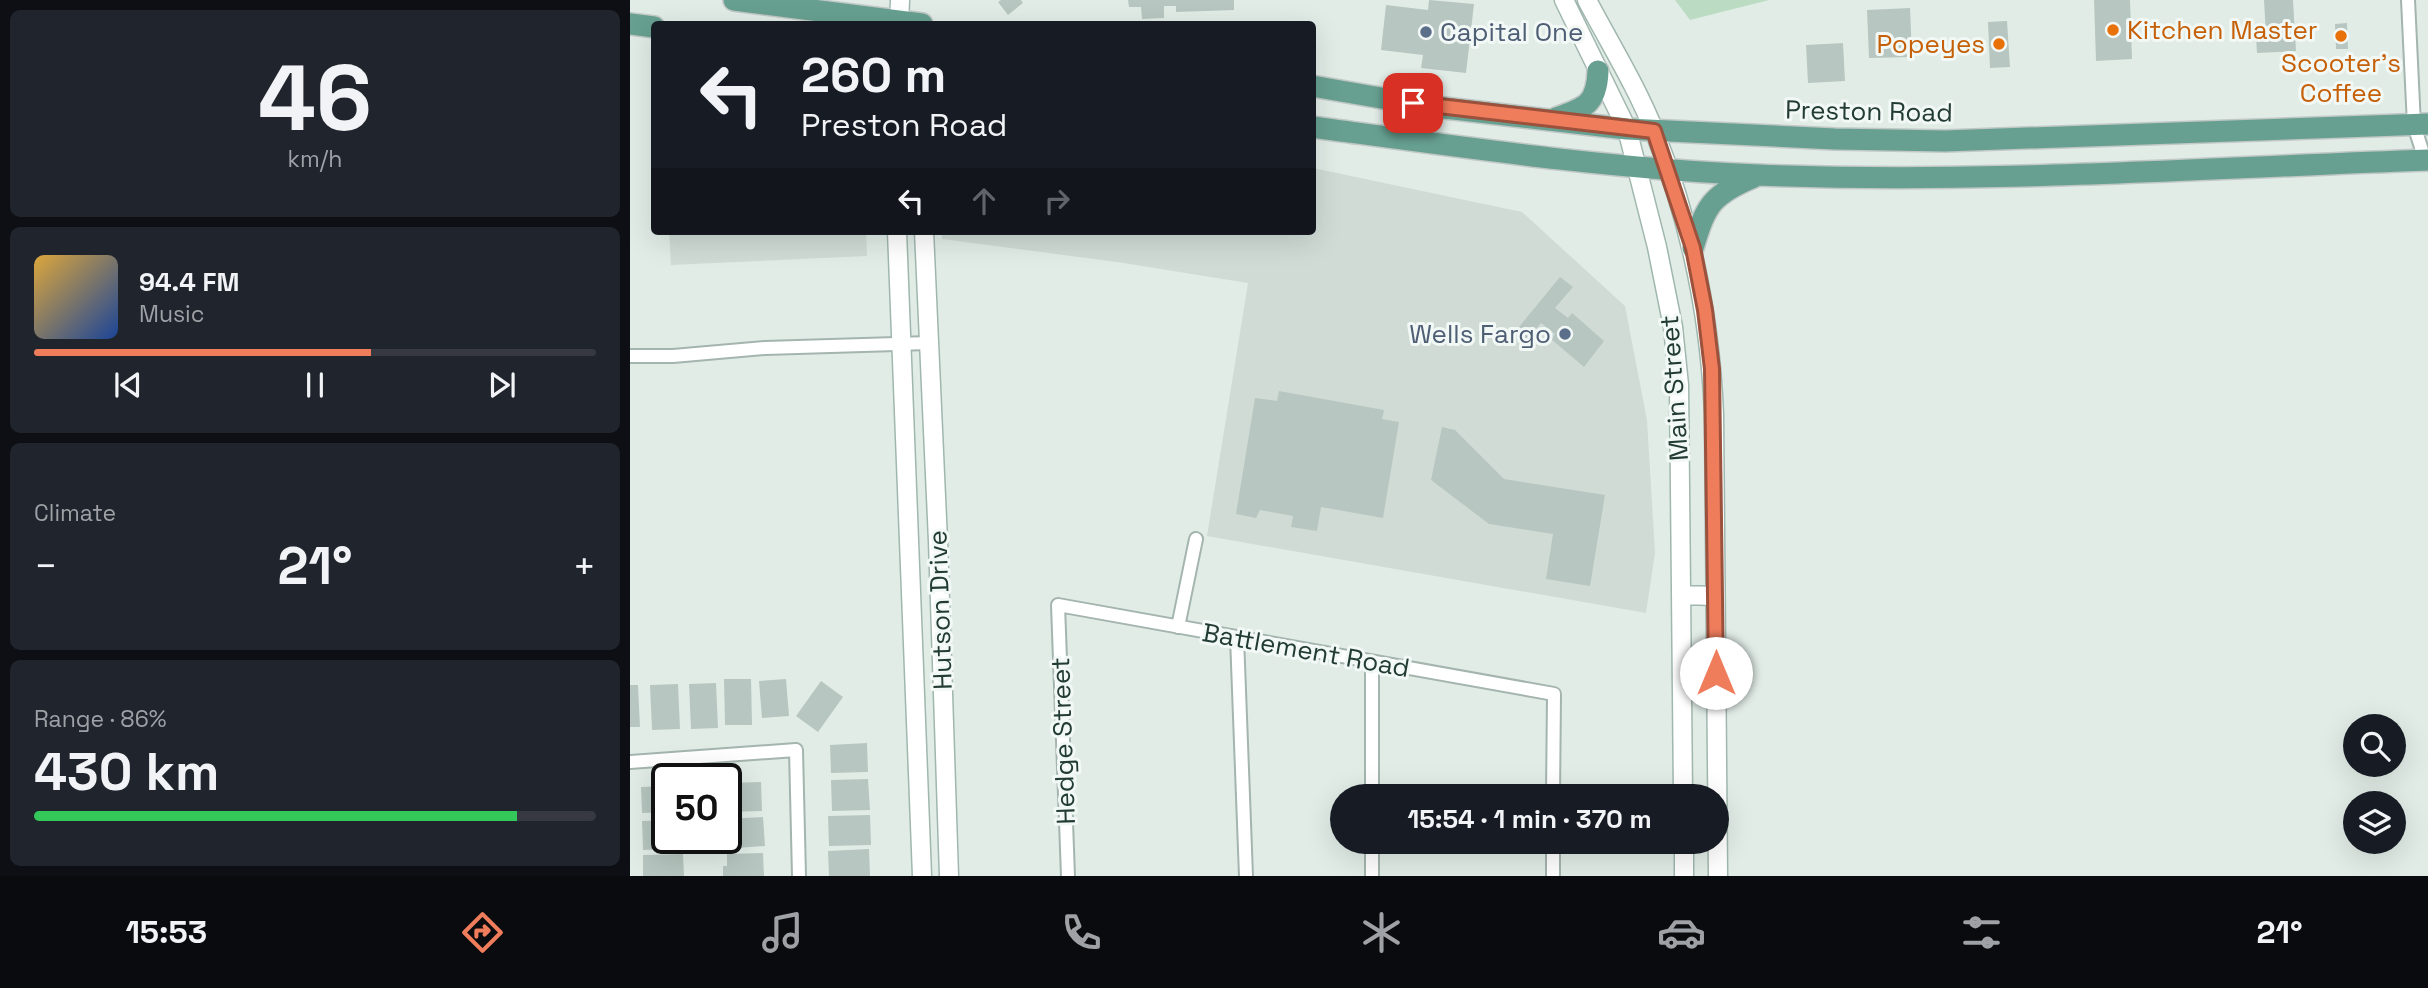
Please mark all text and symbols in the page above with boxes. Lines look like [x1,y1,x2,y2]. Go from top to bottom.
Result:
place label: Kitchen Master [2127,13,2318,47]
place label: Capital One [1440,15,1583,49]
marker: Kitchen Master [2105,22,2121,38]
marker: Capital One [1418,24,1434,40]
place label: Popeyes [1877,27,1985,61]
marker: Scooter's Coffee [2333,28,2349,44]
marker: Popeyes [1991,36,2007,52]
text: 46 [258,40,372,157]
text: 260 m [801,44,946,106]
place label: Scooter's Coffee [2281,46,2401,110]
icon: left [686,49,777,140]
pin [1383,73,1443,133]
icon: arrive [1394,84,1432,122]
street label: Preston Road [1785,93,1953,129]
text: Preston Road [801,105,1007,145]
text: km/h [288,144,342,174]
icon: left [892,182,930,220]
icon: ahead [965,182,1003,220]
icon: right [1038,182,1076,220]
text: 94.4 FM [139,265,239,299]
text: Music [139,299,204,329]
street label: Main Street [1652,314,1696,462]
place label: Wells Fargo [1409,317,1551,351]
marker: Wells Fargo [1557,326,1573,342]
icon: previous [109,366,147,404]
icon: pause [296,366,334,404]
icon: next [483,366,521,404]
text: Climate [34,498,116,528]
street label: Hutson Drive [920,530,960,690]
text: 21° [278,533,352,599]
text: − [34,542,58,590]
text: + [572,542,596,590]
street label: Battlement Road [1200,615,1412,685]
position arrow [1679,636,1753,710]
street label: Hedge Street [1043,657,1083,825]
text: Range · 86% [34,704,167,734]
map controls [2343,714,2406,854]
button: search [2343,714,2406,777]
text: 430 km [34,739,219,805]
speed limit sign: 50 [651,763,742,854]
button: layers [2343,791,2406,854]
text: 15:54 · 1 min · 370 m [1407,802,1652,836]
icon: directions [458,908,507,957]
icon: music [758,908,807,957]
icon: phone [1057,908,1106,957]
icon: climate [1357,908,1406,957]
icon: car [1657,908,1706,957]
icon: filters [1957,908,2006,957]
text: 15:53 [125,912,207,952]
text: 21° [2256,912,2303,952]

